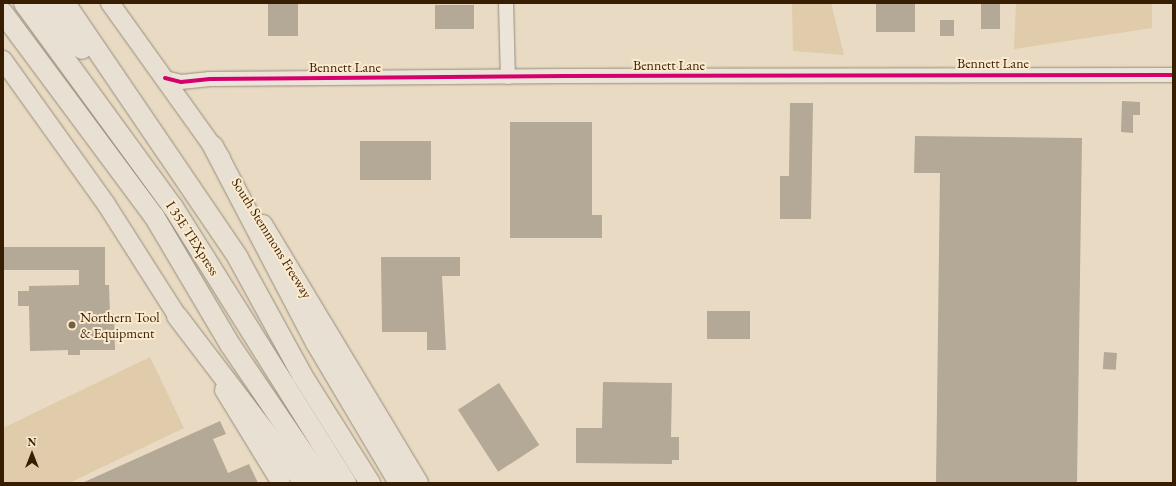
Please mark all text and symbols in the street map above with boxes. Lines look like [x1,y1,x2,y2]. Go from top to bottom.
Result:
street label: Bennett Lane [957,55,1029,71]
street label: Bennett Lane [633,57,705,73]
street label: Bennett Lane [309,59,381,75]
street label: South Stemmons Freeway [228,175,316,301]
street label: I 35E TEXpress [163,198,223,278]
place label: Northern Tool & Equipment [80,309,160,342]
marker: Northern Tool & Equipment [67,320,77,330]
north arrow [12,434,52,474]
text: N [28,435,36,449]

